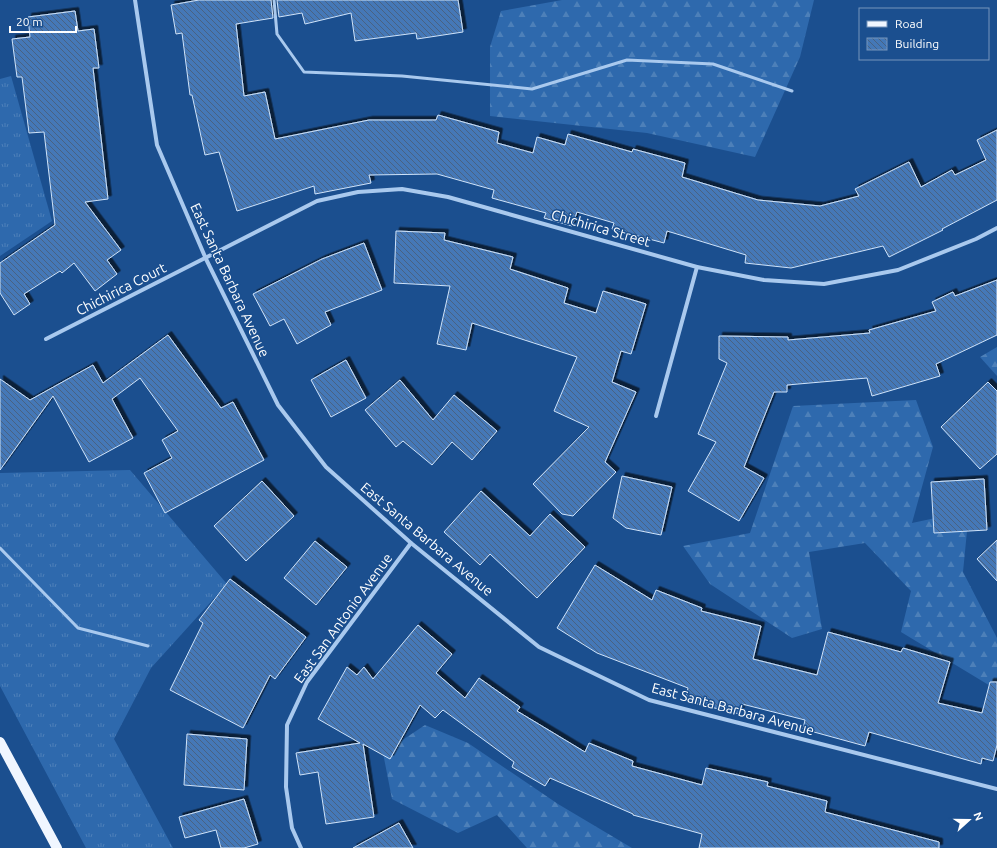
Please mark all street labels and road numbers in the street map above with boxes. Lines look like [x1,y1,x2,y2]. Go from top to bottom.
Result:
street label: East Santa Barbara Avenue [187,201,273,359]
street label: Chichirica Street [550,206,653,250]
street label: Chichirica Court [73,259,169,319]
street label: East Santa Barbara Avenue [358,479,496,599]
street label: East San Antonio Avenue [291,550,395,686]
street label: East Santa Barbara Avenue [650,680,816,738]

